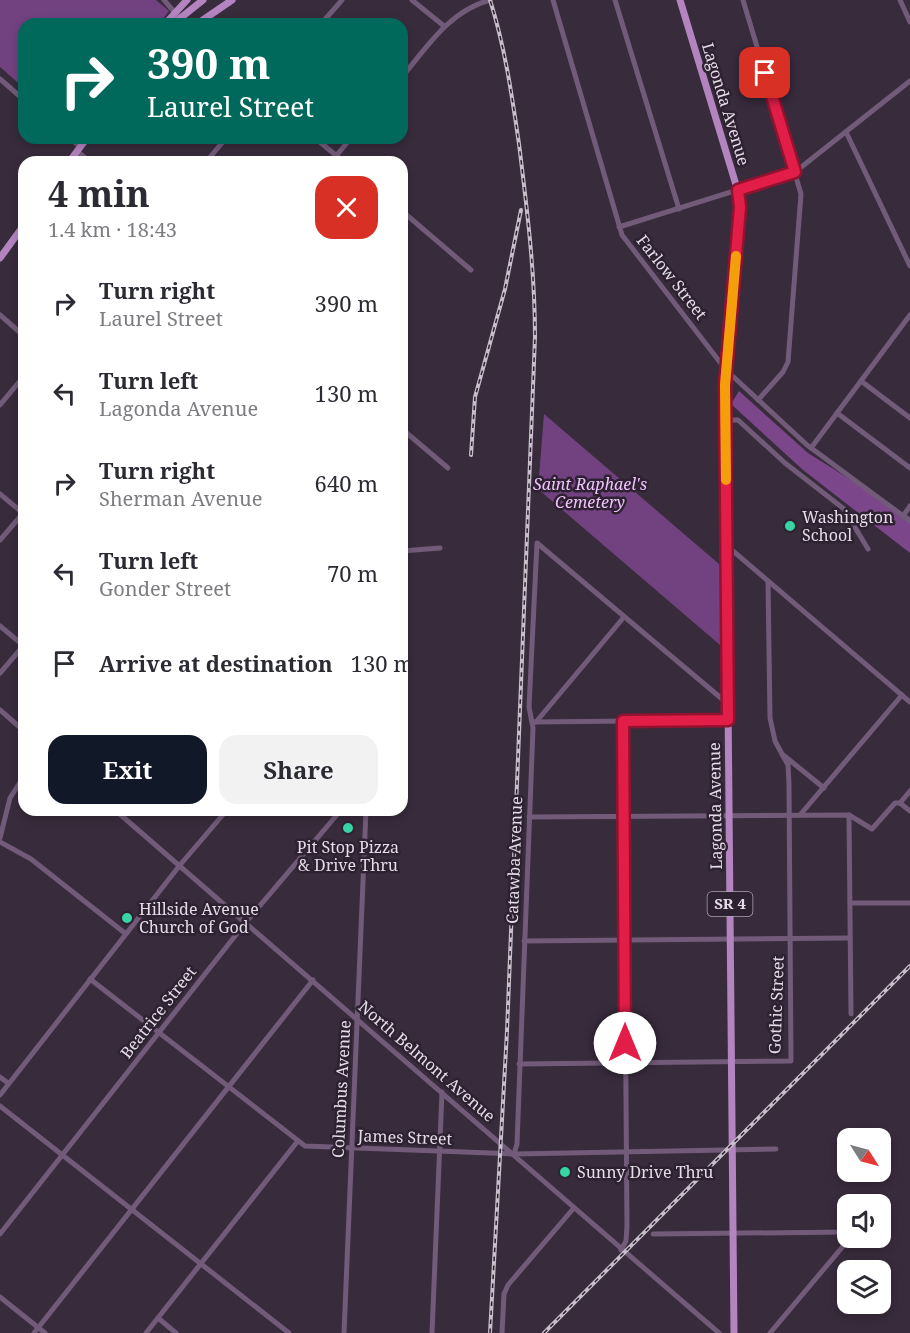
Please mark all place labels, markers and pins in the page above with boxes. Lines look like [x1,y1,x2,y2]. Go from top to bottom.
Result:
pin [739,47,790,98]
place label: Washington School [802,506,893,546]
marker: Washington School [783,519,797,533]
marker: Pit Stop Pizza & Drive Thru [341,821,355,835]
place label: Pit Stop Pizza & Drive Thru [297,836,399,876]
place label: Hillside Avenue Church of God [139,898,259,938]
marker: Hillside Avenue Church of God [120,911,134,925]
place label: Sunny Drive Thru [577,1161,713,1183]
marker: Sunny Drive Thru [558,1165,572,1179]

